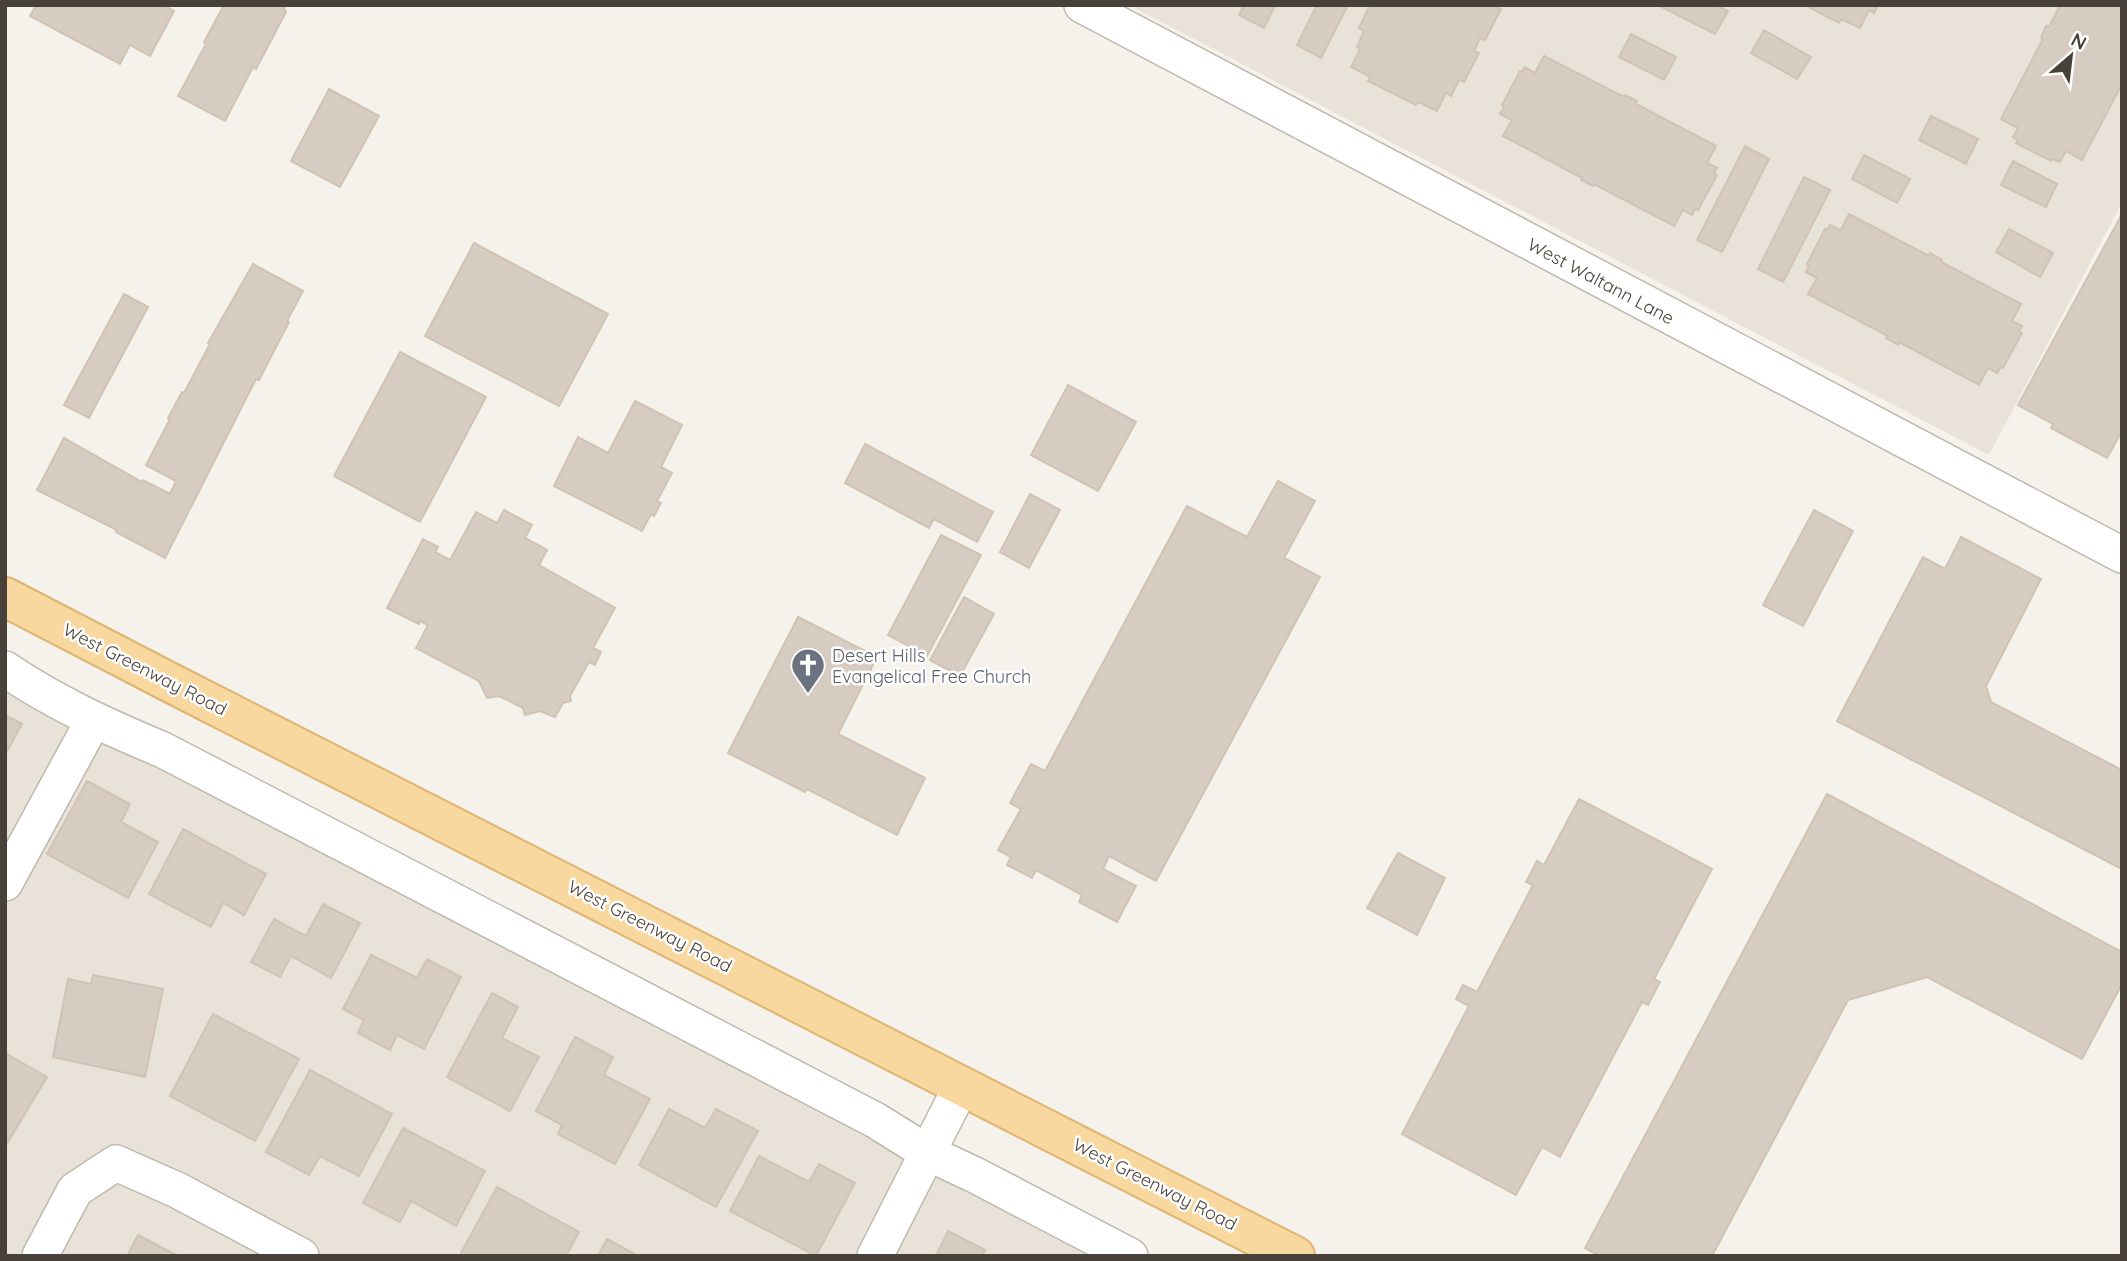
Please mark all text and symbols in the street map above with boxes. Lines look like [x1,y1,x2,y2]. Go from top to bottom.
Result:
north arrow [2036,21,2106,91]
text: N [2067,27,2091,55]
street label: West Waltann Lane [1524,233,1678,329]
street label: West Greenway Road [59,618,231,720]
place label: Desert Hills Evangelical Free Church [832,644,1031,688]
church icon: Desert Hills Evangelical Free Church [789,646,827,695]
street label: West Greenway Road [564,875,736,977]
street label: West Greenway Road [1069,1133,1241,1235]

